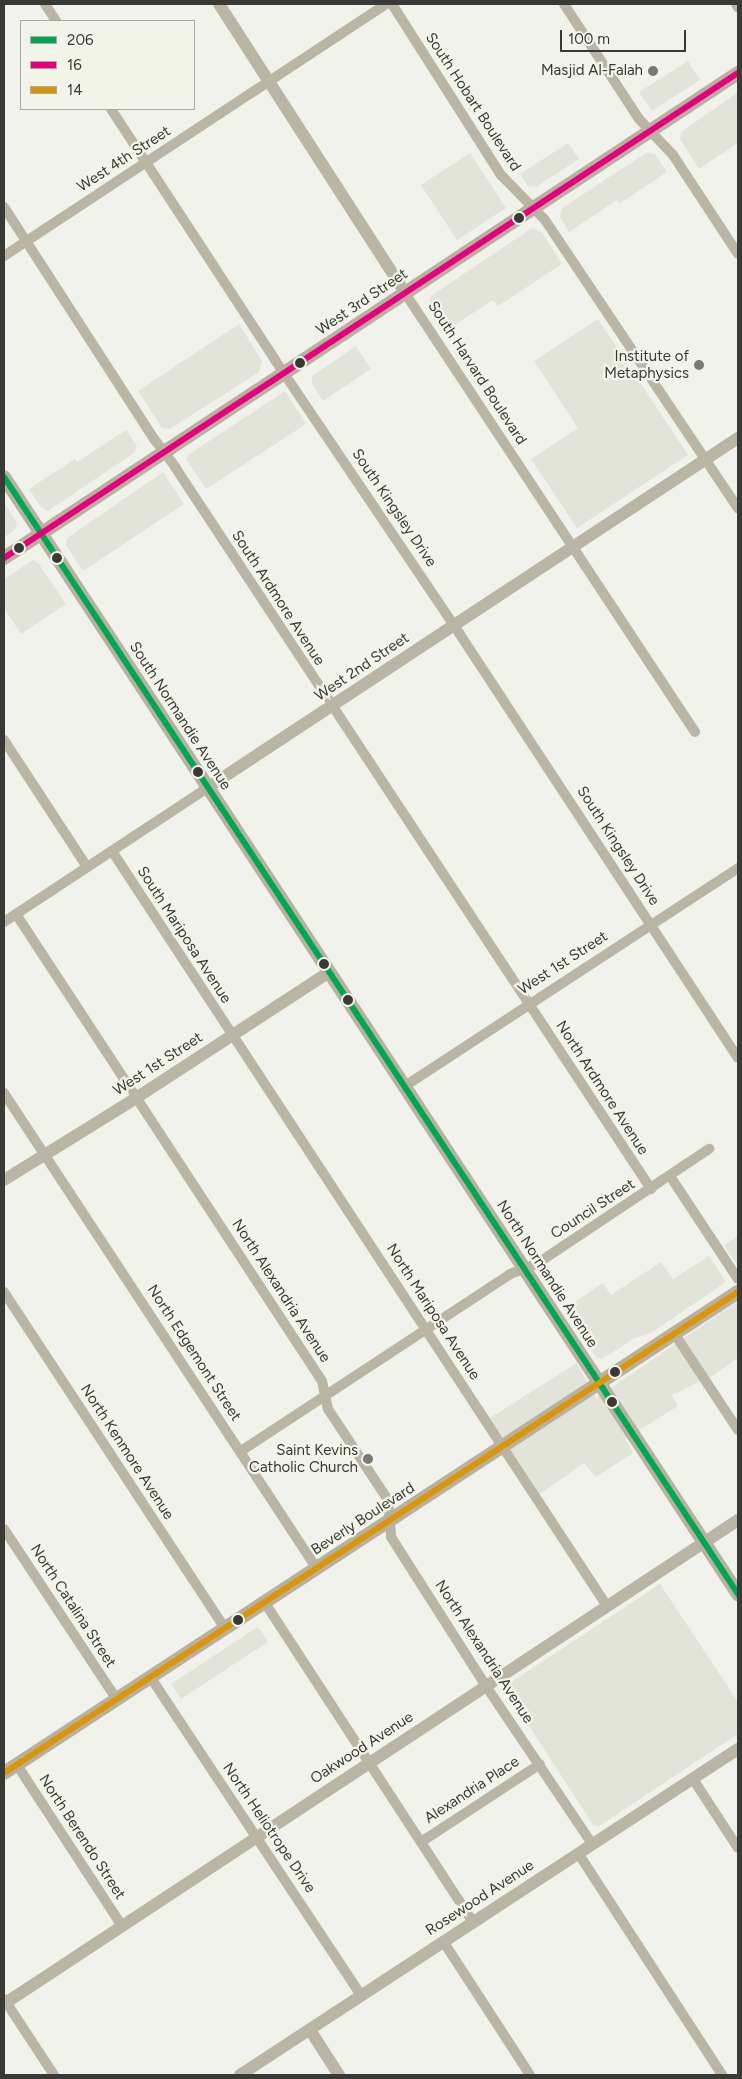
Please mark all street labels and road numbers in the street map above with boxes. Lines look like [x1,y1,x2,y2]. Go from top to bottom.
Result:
street label: South Hobart Boulevard [421,29,525,175]
street label: West 4th Street [74,122,174,196]
street label: West 3rd Street [313,265,411,339]
street label: South Harvard Boulevard [424,298,530,448]
street label: South Kingsley Drive [348,446,440,570]
street label: South Ardmore Avenue [228,527,328,669]
street label: West 2nd Street [312,629,412,705]
street label: South Normandie Avenue [125,639,235,793]
street label: South Kingsley Drive [573,783,663,909]
street label: South Mariposa Avenue [133,863,235,1007]
street label: West 1st Street [515,927,611,999]
street label: North Ardmore Avenue [552,1018,652,1158]
street label: West 1st Street [110,1028,206,1100]
street label: Council Street [547,1175,639,1243]
street label: North Normandie Avenue [493,1197,601,1351]
street label: North Alexandria Avenue [228,1216,334,1366]
street label: North Mariposa Avenue [382,1241,484,1383]
street label: North Edgemont Street [143,1281,245,1425]
street label: North Kenmore Avenue [76,1381,178,1523]
street label: Beverly Boulevard [308,1479,418,1559]
street label: North Catalina Street [26,1541,120,1671]
street label: North Alexandria Avenue [431,1577,537,1727]
street label: Oakwood Avenue [307,1708,417,1788]
street label: Alexandria Place [421,1753,523,1827]
street label: North Heliotrope Drive [219,1760,319,1896]
street label: North Berendo Street [35,1771,129,1903]
street label: Rosewood Avenue [423,1856,537,1940]

